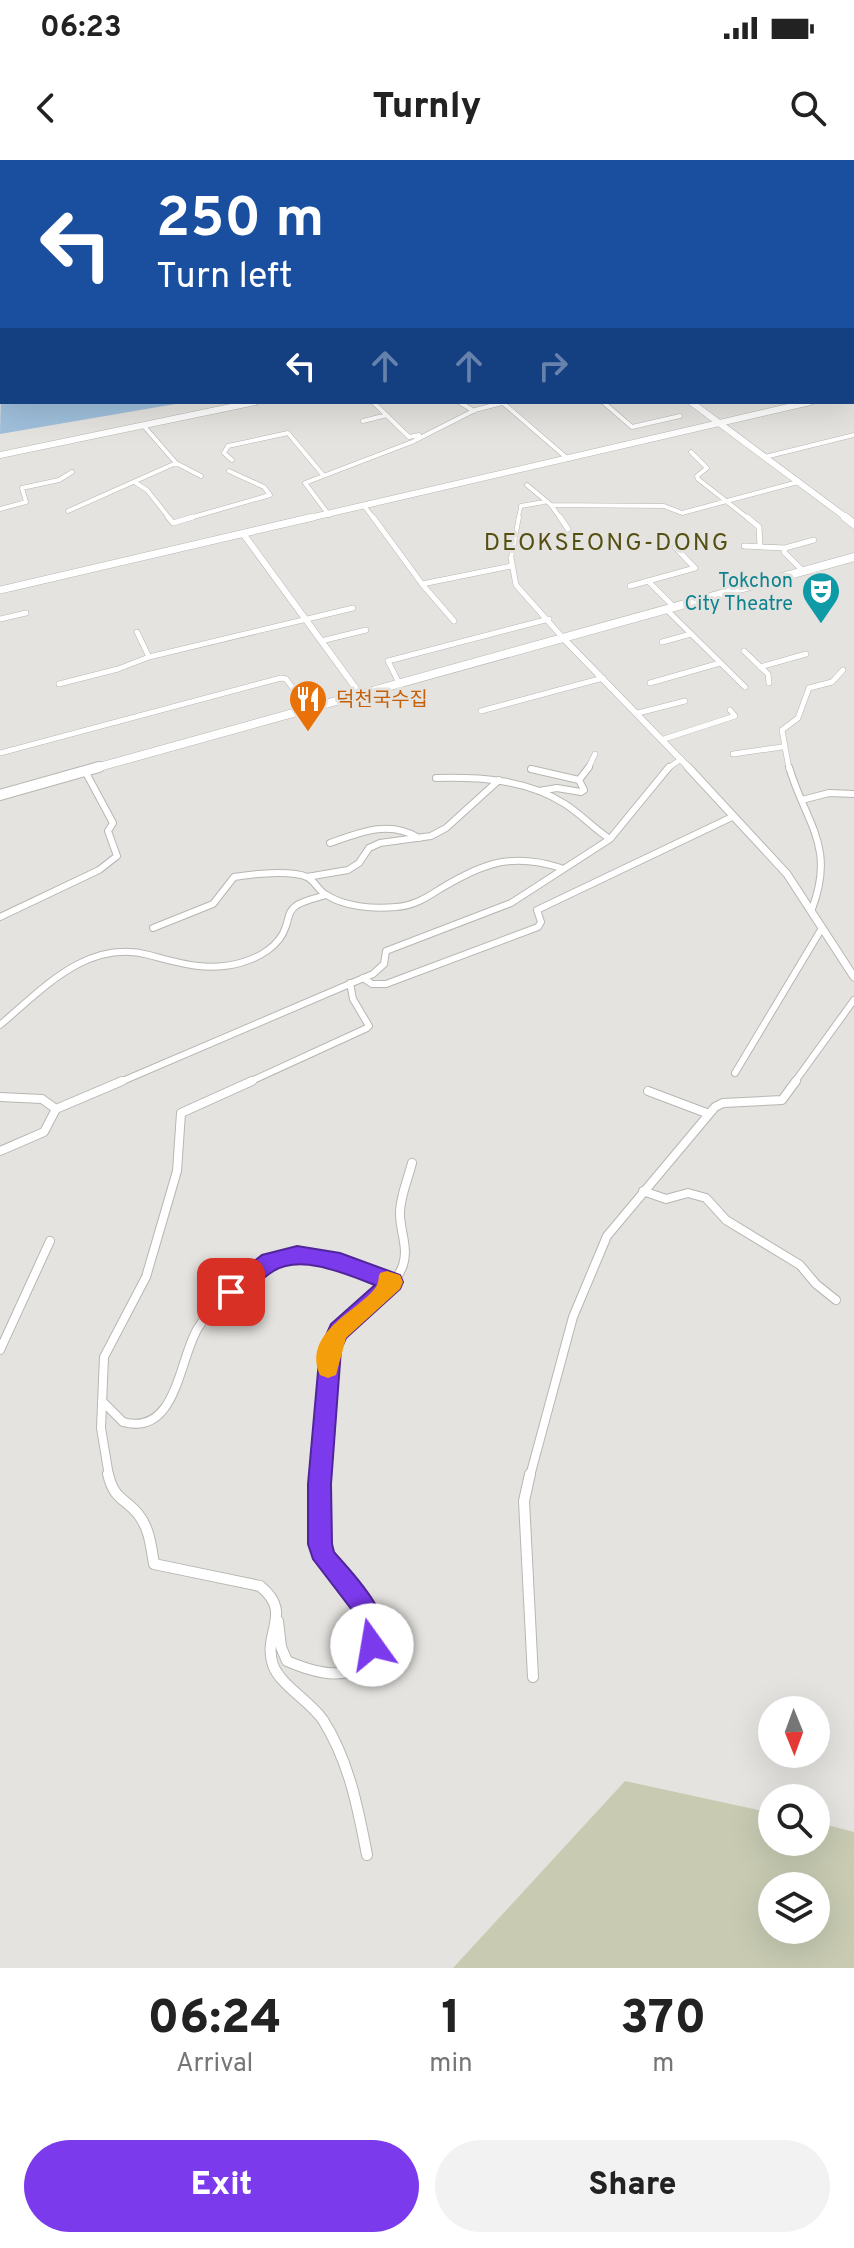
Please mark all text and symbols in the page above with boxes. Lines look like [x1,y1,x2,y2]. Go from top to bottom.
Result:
text: 06:23 [40,10,122,47]
text: Turnly [373,85,482,131]
icon: back [24,86,68,130]
icon: search [786,86,830,130]
text: 250 m [156,186,324,256]
icon: left [24,192,128,296]
text: Turn left [156,255,293,301]
icon: left [279,344,323,388]
icon: ahead [363,344,407,388]
icon: ahead [447,344,491,388]
icon: right [531,344,575,388]
district label: DEOKSEONG-DONG [484,529,730,559]
place label: Tokchon City Theatre [684,569,793,618]
theatre icon: Tokchon City Theatre [800,570,842,625]
restaurant icon: 덕천국수집 [287,678,329,733]
place label: 덕천국수집 [336,688,428,714]
pin [197,1258,265,1326]
icon: arrive [209,1270,253,1314]
position arrow [330,1603,414,1687]
north arrow [758,1696,830,1768]
map controls [758,1696,830,1944]
button: search [758,1784,830,1856]
button: layers [758,1872,830,1944]
text: 06:24 [148,1990,282,2050]
text: 1 [441,1990,461,2050]
text: 370 [620,1990,706,2050]
text: Arrival [176,2048,253,2081]
text: min [429,2048,473,2081]
text: m [652,2048,674,2081]
button: Exit [24,2140,419,2232]
button: Share [435,2140,830,2232]

